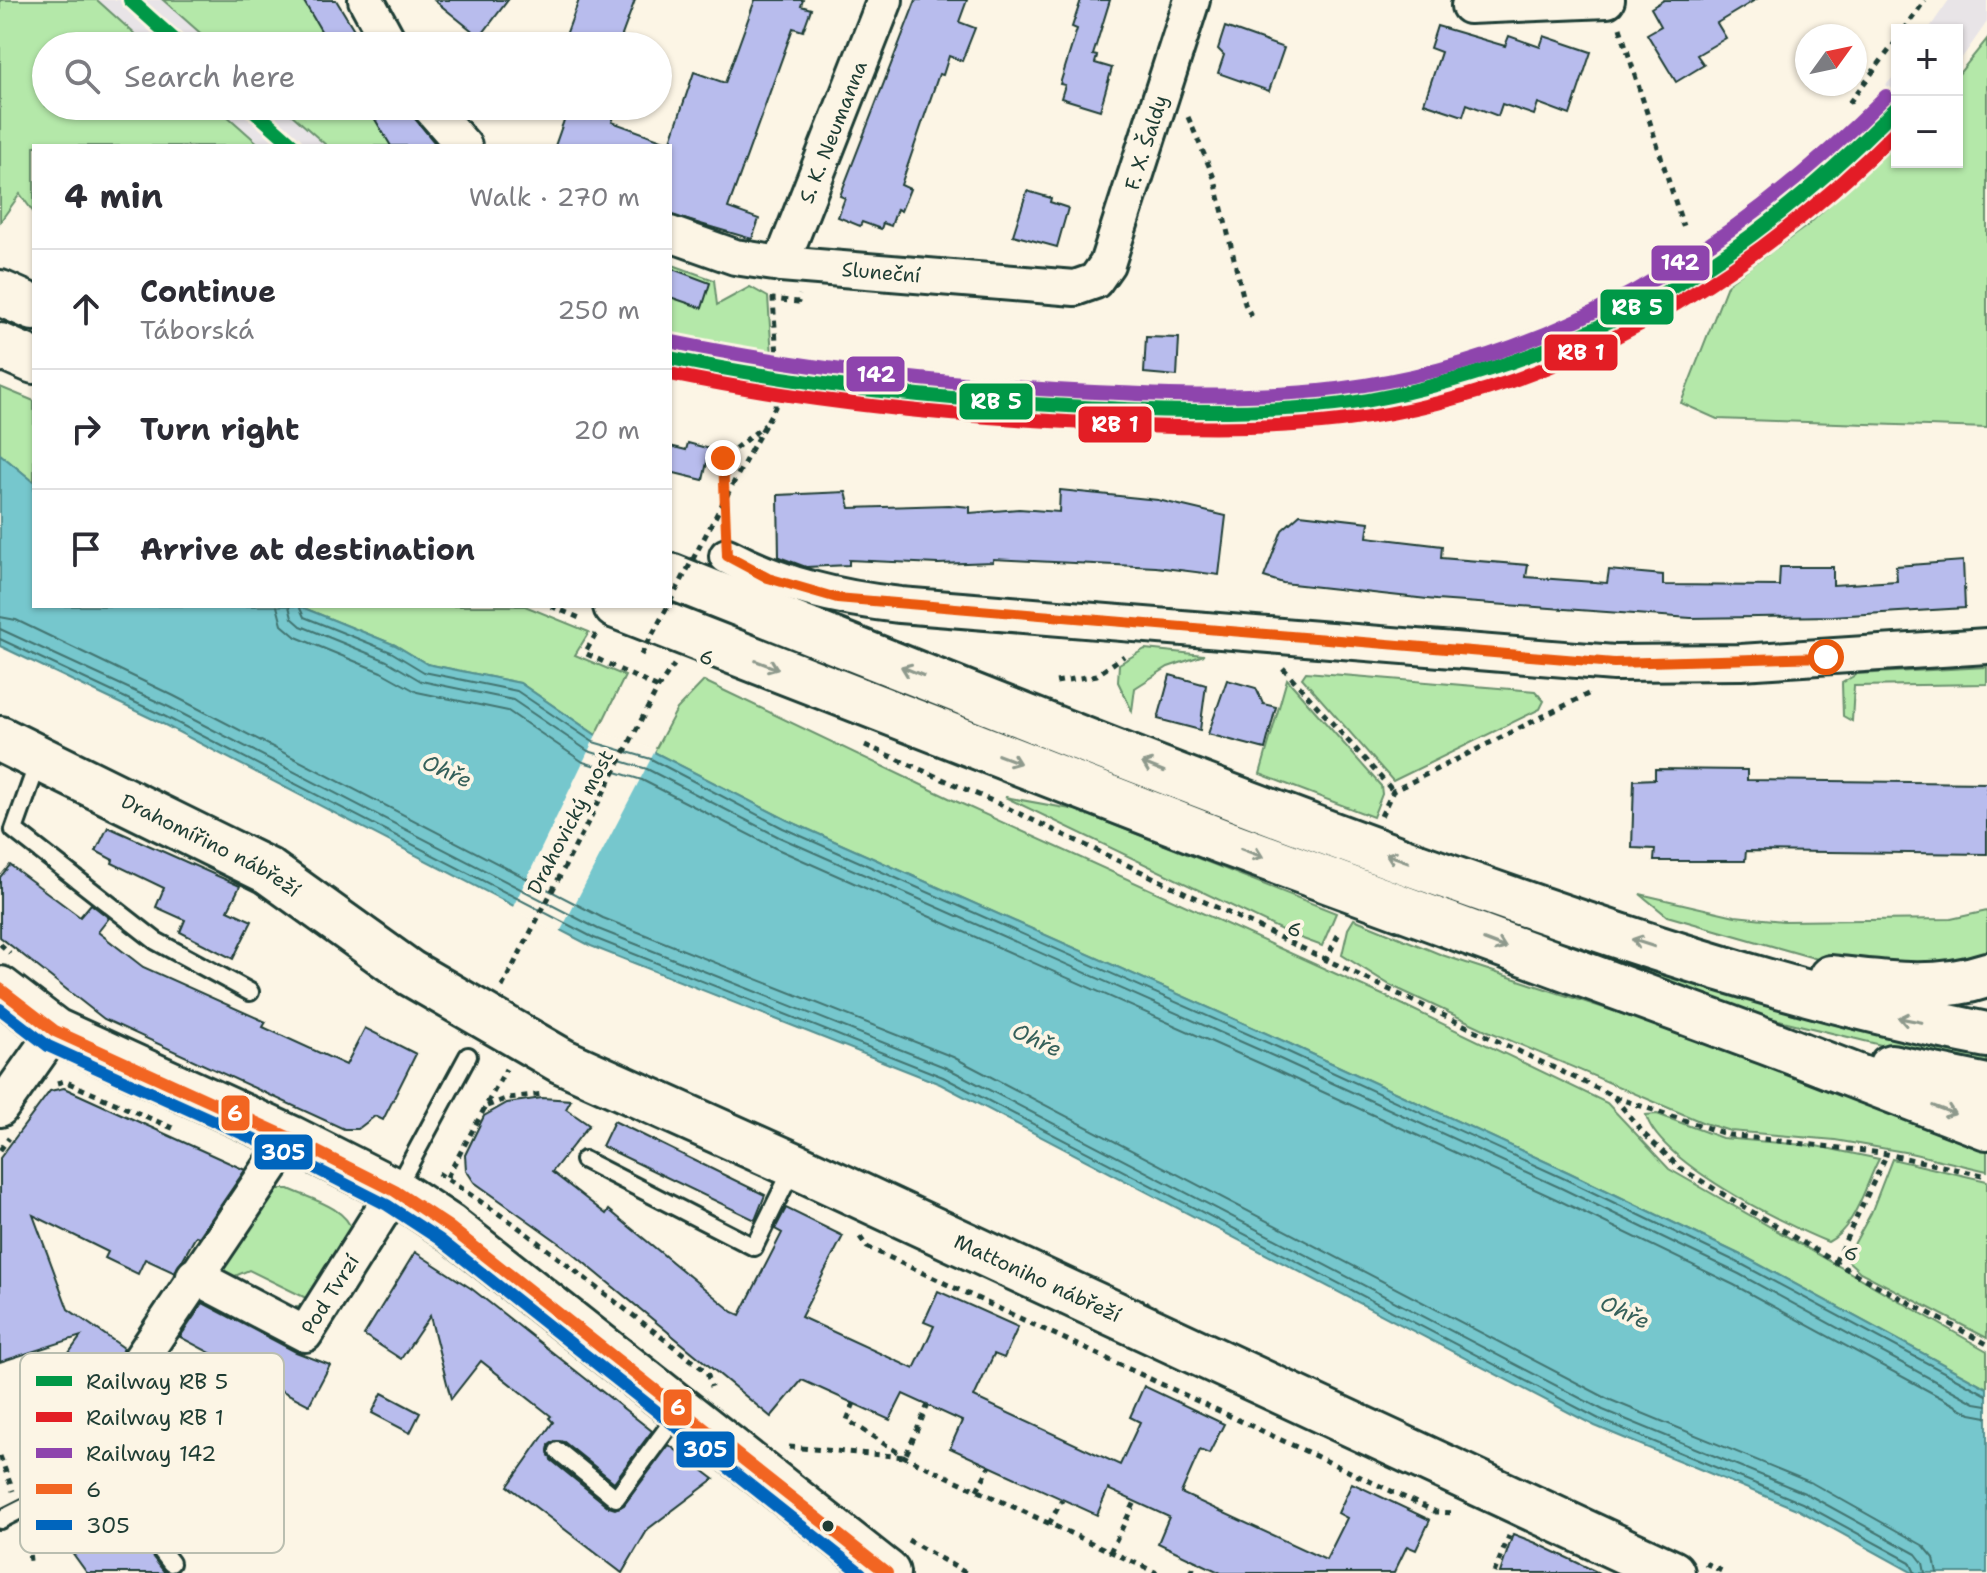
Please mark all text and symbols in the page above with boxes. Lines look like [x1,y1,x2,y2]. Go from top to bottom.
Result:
north arrow [1795,24,1867,96]
map controls [1891,24,1963,168]
button: + [1891,24,1963,96]
search box [32,32,672,120]
icon: search [60,54,104,98]
text: Search here [124,56,295,97]
street label: S. K. Neumanna [793,56,873,207]
street label: F. X. Šaldy [1119,92,1174,193]
button: − [1891,96,1963,168]
text: 4 min [64,173,163,219]
text: Walk · 270 m [469,179,640,214]
line badge: 142 [1650,244,1711,282]
text: 142 [1660,248,1700,277]
street label: Sluneční [841,256,922,288]
text: Continue [140,271,276,312]
icon: ahead [64,287,108,331]
line badge: RB 5 [1599,288,1675,326]
text: 250 m [557,292,640,327]
text: RB 5 [1611,293,1663,322]
text: Táborská [140,312,254,347]
line badge: RB 1 [1543,333,1619,372]
text: RB 1 [1557,338,1605,367]
line badge: 142 [845,355,906,393]
text: 142 [856,360,896,389]
line badge: RB 5 [958,382,1034,421]
text: RB 5 [970,387,1022,416]
line badge: RB 1 [1077,405,1153,444]
icon: right [64,407,108,451]
text: Turn right [140,409,299,450]
text: RB 1 [1091,410,1139,439]
text: 20 m [573,412,640,447]
route end [705,440,741,476]
icon: arrive [64,527,108,571]
text: Arrive at destination [140,529,475,570]
route start [1808,639,1844,675]
street label: 6 [695,642,719,672]
one-way arrow [754,659,779,673]
one-way arrow [900,663,925,678]
street label: Drahovický most [521,745,619,899]
water label: Ohře [418,747,476,795]
one-way arrow [996,753,1021,767]
one-way arrow [1141,759,1166,773]
street label: Drahomířino nábřeží [117,788,306,903]
one-way arrow [1239,847,1263,861]
one-way arrow [1385,850,1410,864]
street label: 6 [1283,914,1307,944]
one-way arrow [1630,935,1656,950]
one-way arrow [1482,938,1507,952]
one-way arrow [1898,1012,1924,1027]
water label: Ohře [1008,1016,1066,1064]
line badge: 6 [220,1094,251,1132]
text: 6 [227,1099,243,1128]
one-way arrow [1931,1104,1956,1118]
line badge: 305 [253,1133,314,1171]
text: 305 [261,1138,305,1167]
street label: Mattoniho nábřeží [950,1228,1125,1328]
street label: 6 [1839,1238,1865,1268]
street label: Pod Tvrzí [295,1249,365,1339]
water label: Ohře [1596,1288,1654,1336]
legend [20,1353,284,1553]
text: Railway RB 5 [86,1367,228,1396]
line badge: 6 [662,1388,693,1427]
text: 6 [670,1393,686,1422]
text: Railway RB 1 [86,1403,224,1432]
line badge: 305 [675,1430,736,1469]
text: 305 [683,1435,727,1464]
text: Railway 142 [86,1439,216,1468]
text: 6 [86,1475,101,1504]
text: 305 [86,1511,130,1540]
unlabelled marker [820,1518,836,1534]

